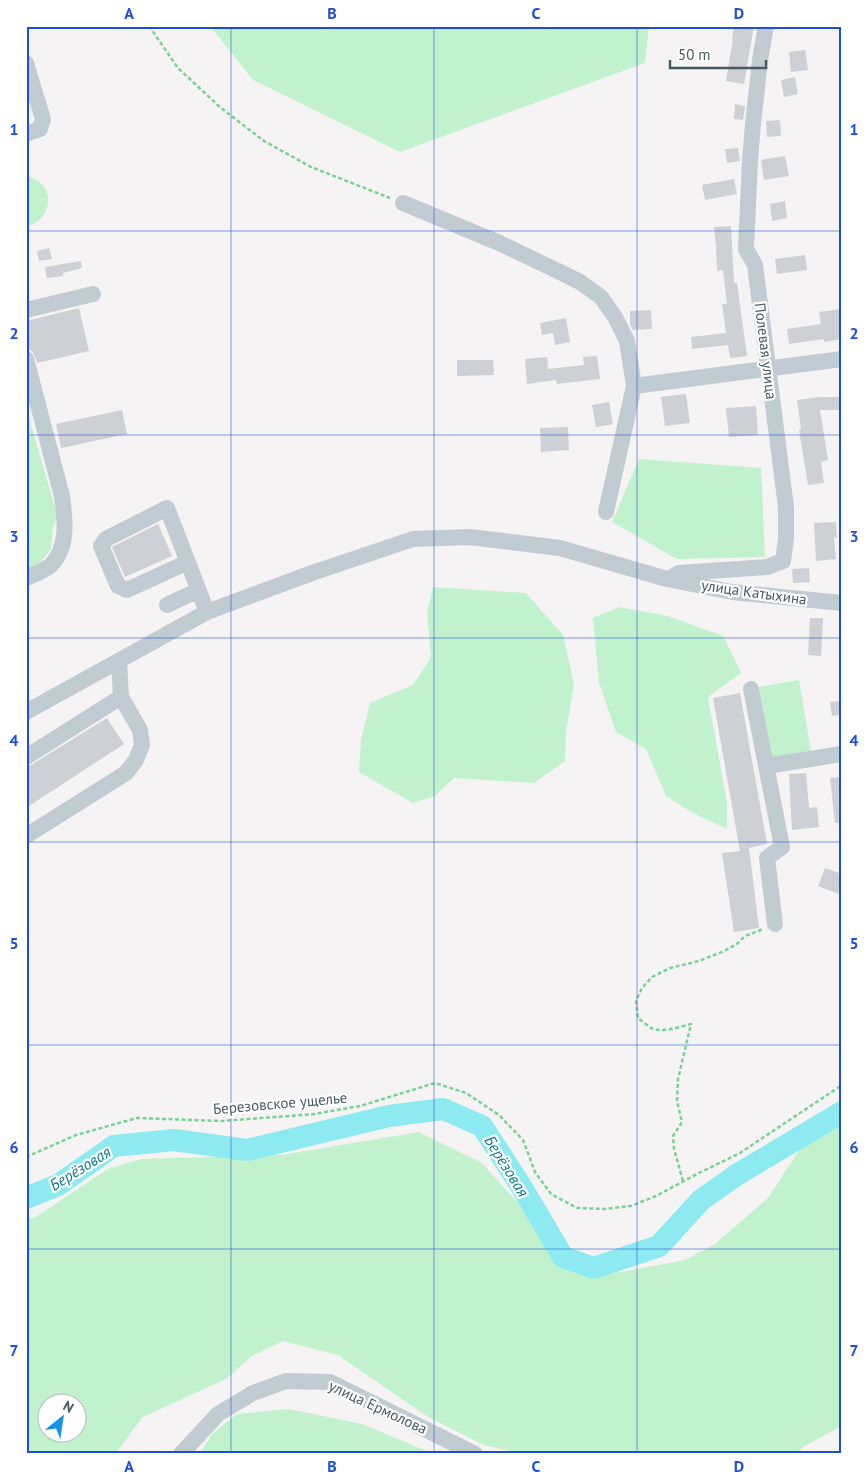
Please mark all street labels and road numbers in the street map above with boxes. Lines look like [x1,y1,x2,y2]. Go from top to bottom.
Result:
street label: Полевая улица [751,302,781,400]
street label: улица Катыхина [700,575,808,609]
street label: Березовское ущелье [212,1088,348,1118]
street label: улица Ермолова [326,1376,430,1438]

